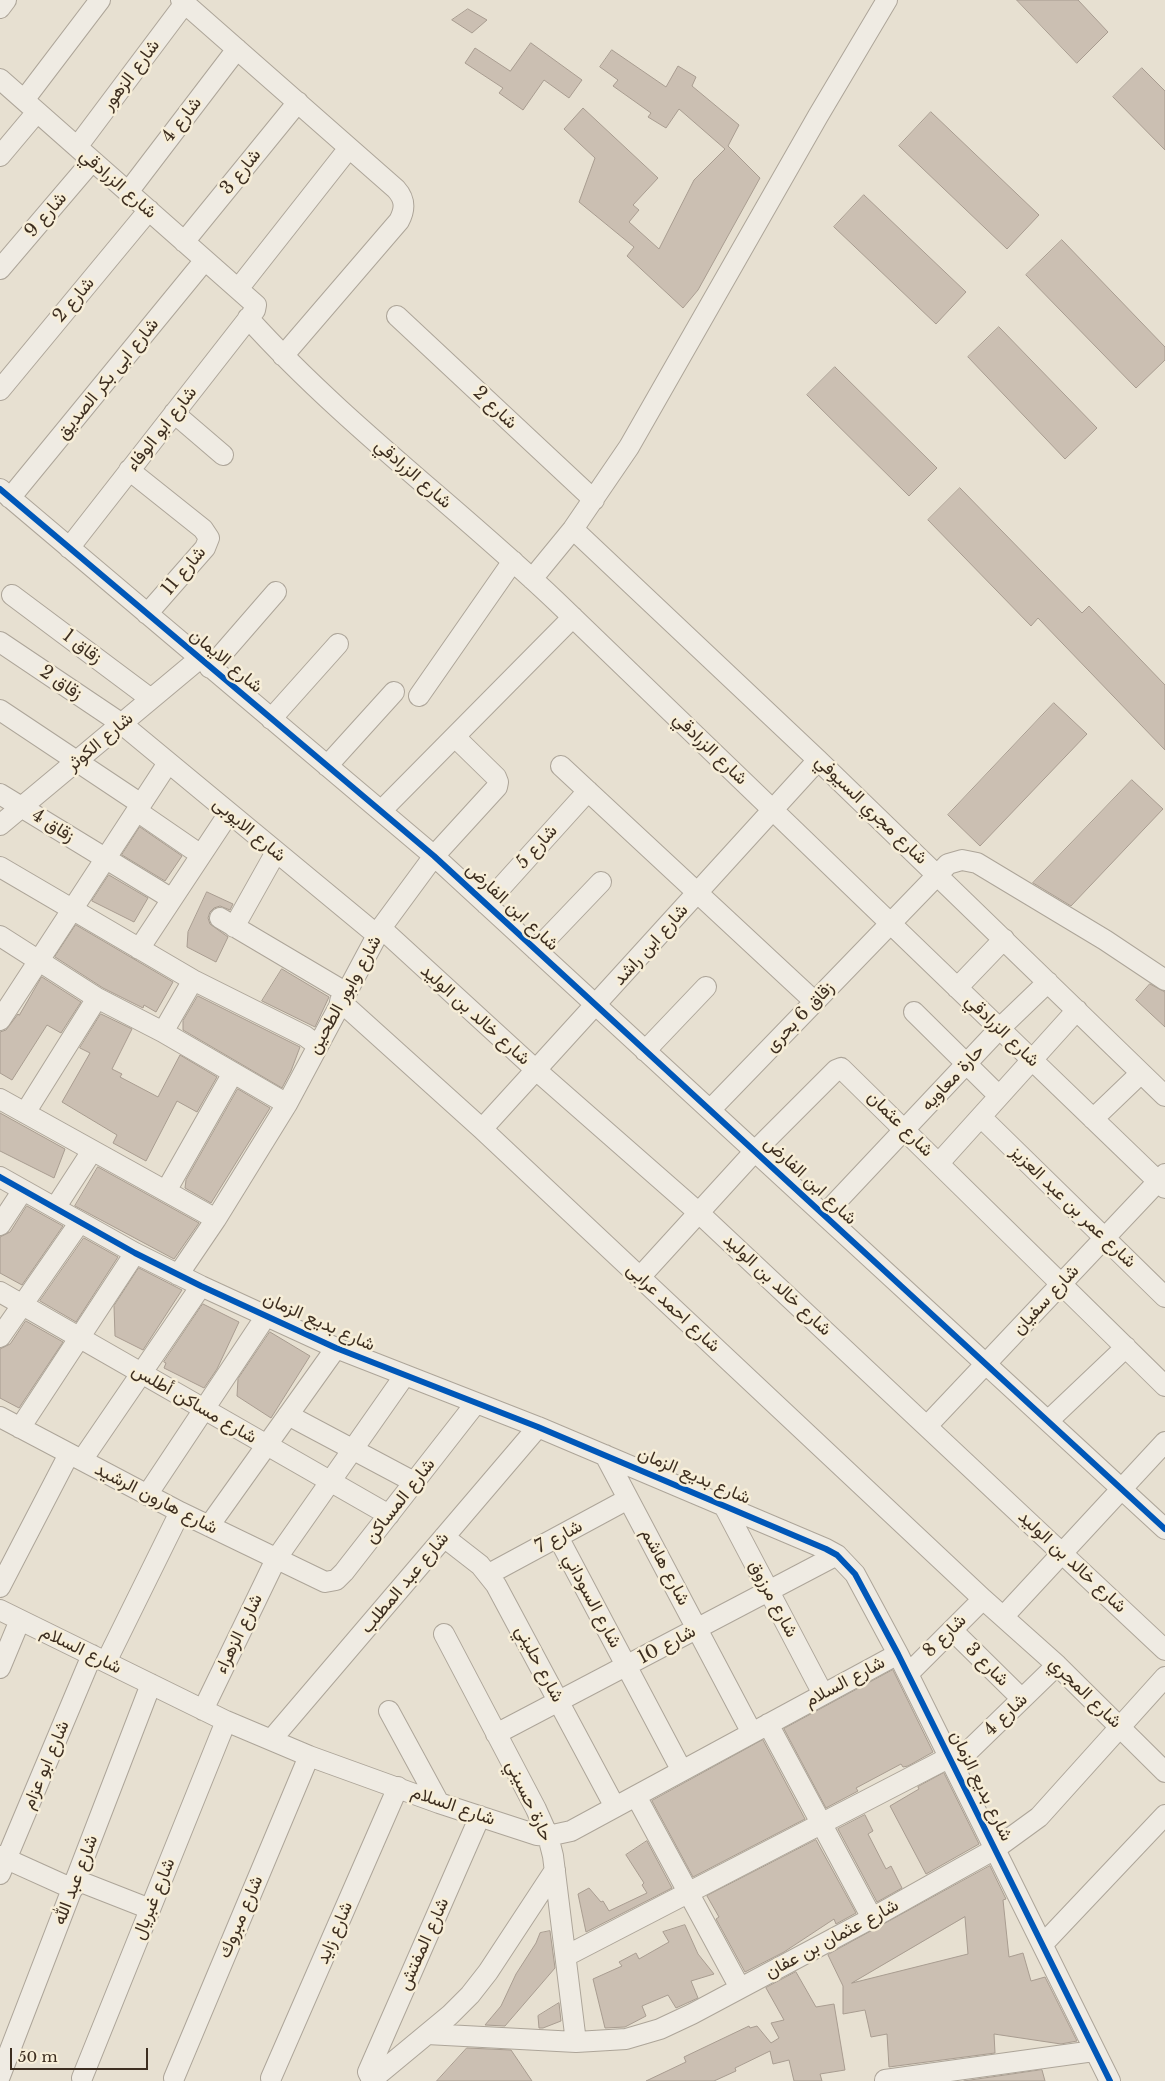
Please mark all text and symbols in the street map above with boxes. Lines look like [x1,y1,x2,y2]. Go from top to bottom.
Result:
street label: شارع الزهور [97,35,165,115]
street label: شارع 4 [158,93,206,147]
street label: شارع الزرادقي [75,145,161,223]
street label: شارع 3 [216,145,266,199]
street label: شارع 9 [20,188,72,242]
street label: شارع 2 [49,273,99,327]
street label: شارع ابى بكر الصديق [52,314,164,444]
street label: شارع ابو الوفاء [122,382,202,476]
street label: شارع 2 [468,382,522,434]
street label: شارع الزرادقي [370,435,456,513]
street label: شارع 11 [157,542,211,600]
street label: شارع الايمان [185,624,267,698]
street label: زقاق 1 [58,625,106,669]
street label: زقاق 2 [36,661,86,705]
street label: شارع الكوثر [62,708,138,776]
street label: شارع الزرادقي [668,708,752,790]
street label: شارع مجري السيوفي [810,751,932,869]
street label: شارع الايوبى [208,793,290,867]
street label: زقاق 4 [28,805,78,847]
street label: شارع 5 [512,821,562,873]
street label: شارع ابن الفارض [461,858,563,956]
street label: شارع ابن راشد [609,900,693,990]
street label: شارع وابور الطحين [304,932,386,1058]
street label: شارع خالد بن الوليد [416,960,534,1070]
street label: زقاق 6 بحرى [761,977,839,1057]
street label: شارع الزرادقي [960,990,1044,1072]
street label: حارة معاويه [917,1040,989,1116]
street label: شارع عثمان [863,1087,937,1161]
street label: شارع ابن الفارض [759,1132,861,1230]
street label: شارع عمر بن عبد العزيز [1006,1141,1140,1273]
street label: شارع خالد بن الوليد [718,1229,836,1341]
street label: شارع احمد عرابى [622,1259,724,1357]
street label: شارع سفيان [1008,1260,1084,1340]
street label: شارع بديع الزمان [260,1288,378,1356]
street label: شارع مساكن أطلس [128,1359,260,1449]
street label: شارع بديع الزمان [634,1443,754,1509]
street label: شارع المساكن [360,1454,440,1548]
street label: شارع هارون الرشيد [91,1459,221,1539]
street label: شارع خالد بن الوليد [1013,1506,1131,1618]
street label: شارع 7 [532,1516,586,1558]
street label: شارع هاشم [636,1525,694,1609]
street label: شارع عبد المطلب [356,1528,454,1638]
street label: شارع السوداني [558,1550,626,1652]
street label: شارع مرزوق [744,1557,802,1641]
street label: شارع الزهراء [210,1591,268,1677]
street label: شارع 8 [919,1610,971,1662]
street label: شارع السلام [37,1621,125,1679]
street label: شارع 10 [634,1621,700,1669]
street label: شارع حليني [510,1622,568,1706]
street label: شارع 3 [961,1639,1013,1691]
street label: شارع السلام [801,1652,889,1712]
street label: شارع المجري [1044,1653,1126,1733]
street label: شارع 4 [980,1689,1032,1741]
street label: شارع ابو عزام [18,1718,74,1812]
street label: شارع بديع الزمان [945,1727,1017,1845]
street label: حارة حسيني [501,1757,557,1845]
street label: شارع السلام [408,1782,498,1830]
street label: شارع عبد الله [49,1832,103,1928]
street label: شارع غبريال [128,1855,180,1943]
street label: شارع مبروك [214,1872,268,1962]
street label: شارع المفتش [394,1895,454,1993]
street label: شارع عثمان بن عفان [761,1895,903,1983]
street label: شارع زايد [312,1899,358,1967]
scale bar [12,2038,150,2070]
text: 50 m [18,2047,58,2066]

